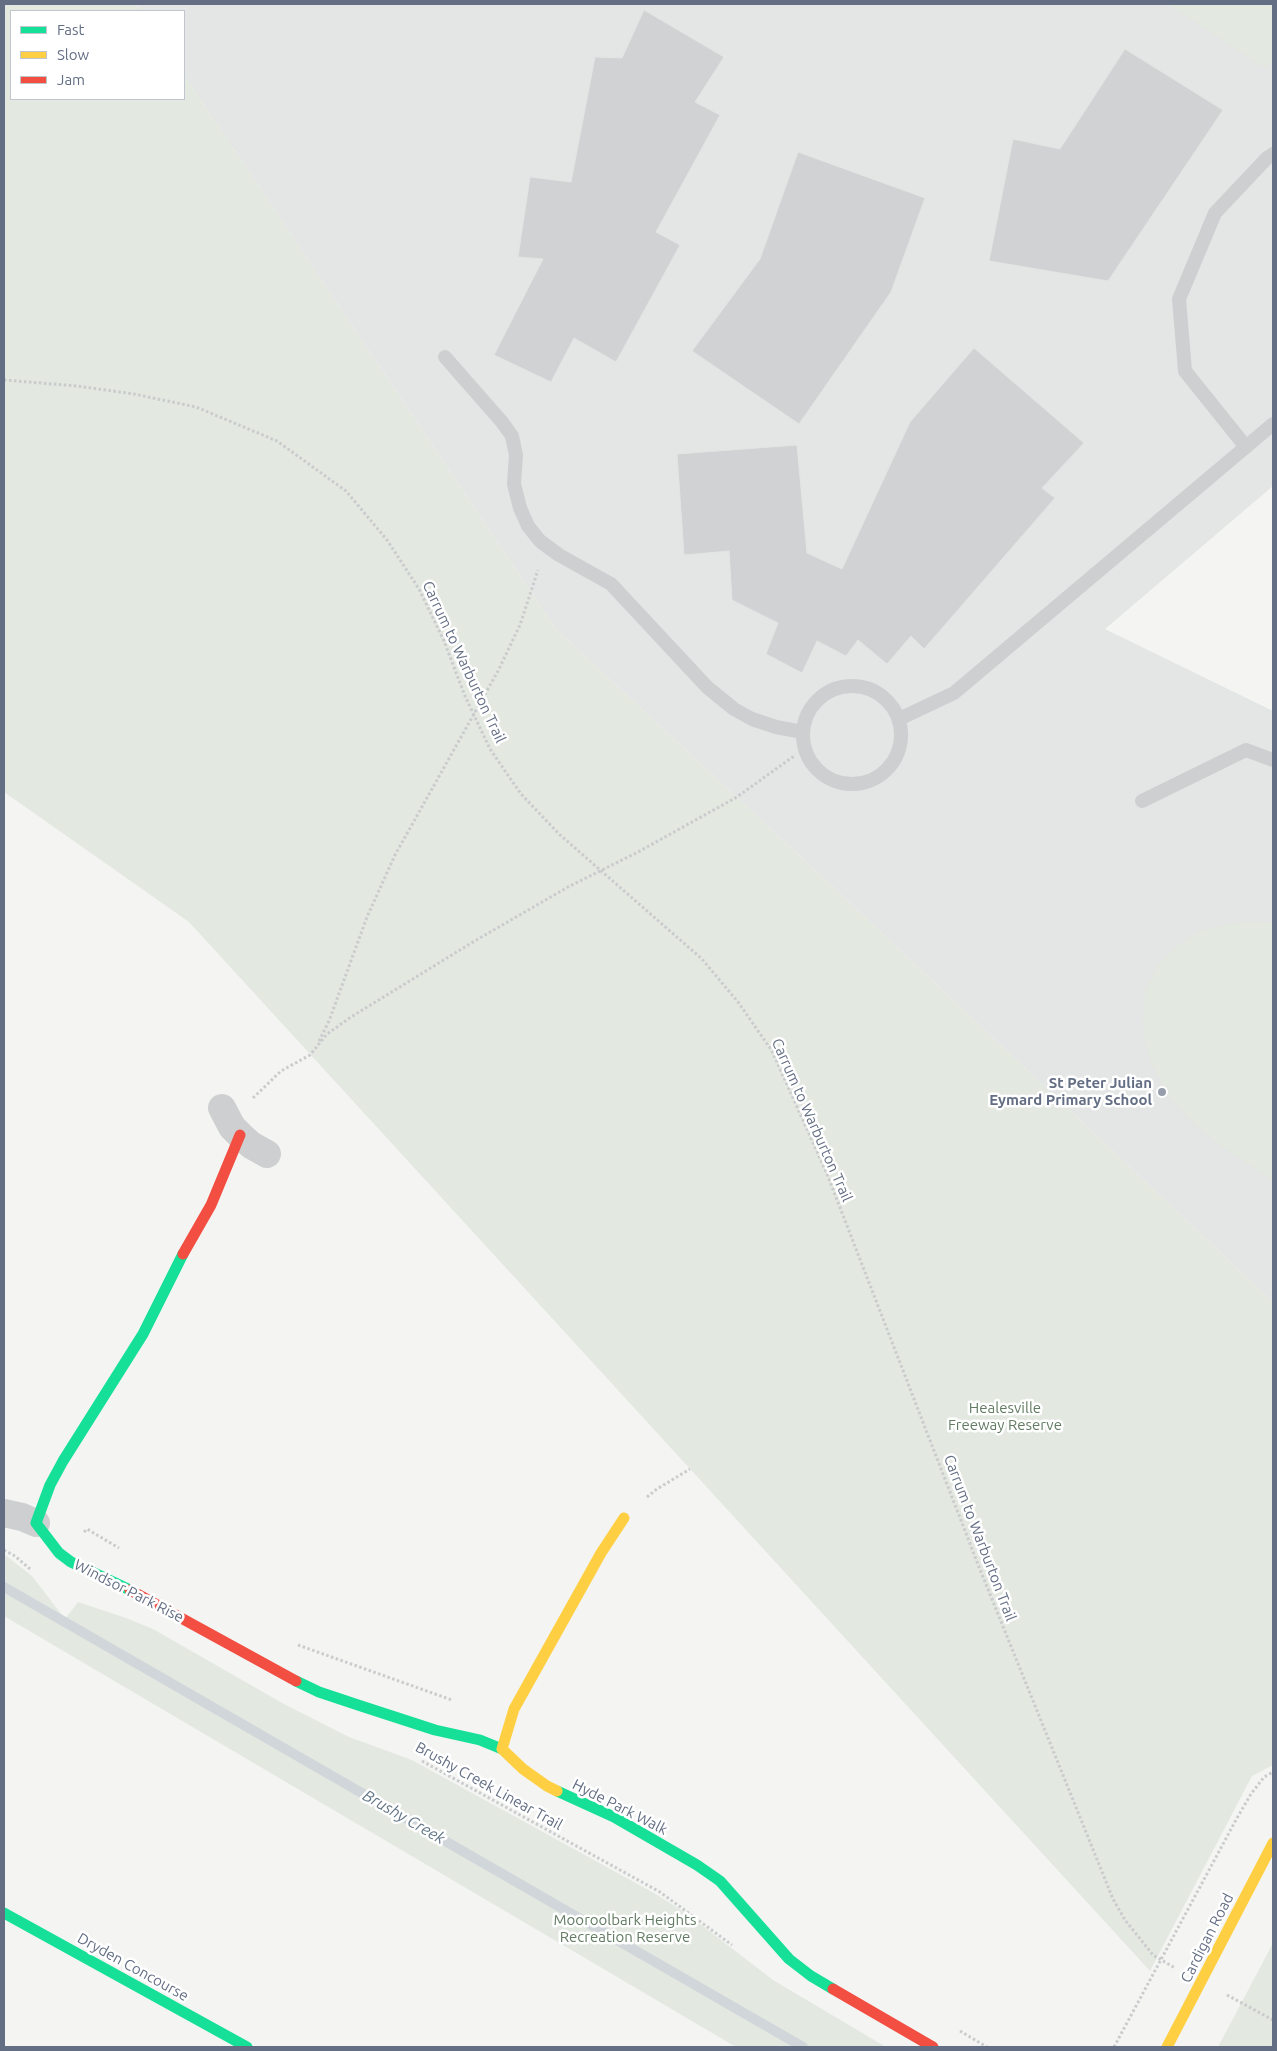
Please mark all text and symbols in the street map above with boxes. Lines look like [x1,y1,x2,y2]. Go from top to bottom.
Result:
legend [10,10,185,100]
text: Fast [57,21,84,38]
text: Slow [57,46,89,63]
text: Jam [57,71,85,88]
street label: Carrum to Warburton Trail [418,578,510,746]
street label: Carrum to Warburton Trail [768,1036,856,1204]
place label: St Peter Julian Eymard Primary School [989,1074,1152,1109]
marker: St Peter Julian Eymard Primary School [1156,1086,1168,1098]
park label: Healesville Freeway Reserve [948,1399,1062,1434]
street label: Carrum to Warburton Trail [940,1452,1020,1624]
street label: Windsor Park Rise [71,1556,187,1626]
street label: Brushy Creek Linear Trail [412,1738,566,1834]
street label: Hyde Park Walk [570,1775,670,1839]
water label: Brushy Creek [359,1786,449,1848]
street label: Cardigan Road [1177,1890,1237,1986]
park label: Mooroolbark Heights Recreation Reserve [554,1911,696,1946]
street label: Dryden Concourse [74,1929,192,2005]

